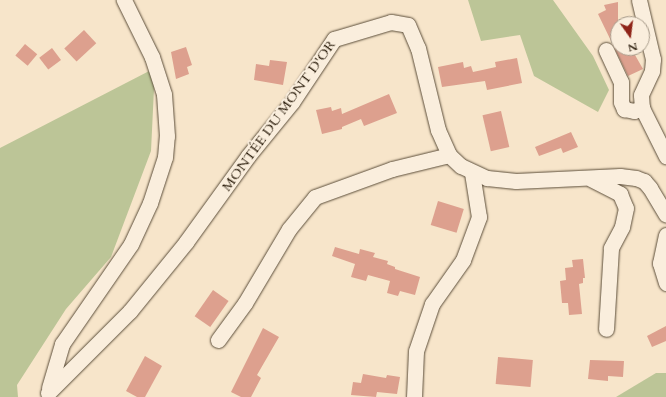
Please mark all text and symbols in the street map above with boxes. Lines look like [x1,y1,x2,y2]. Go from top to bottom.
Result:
north arrow [610,16,650,56]
street label: MONTÉE DU MONT D'OR [219,37,339,195]
text: N [626,39,639,56]

